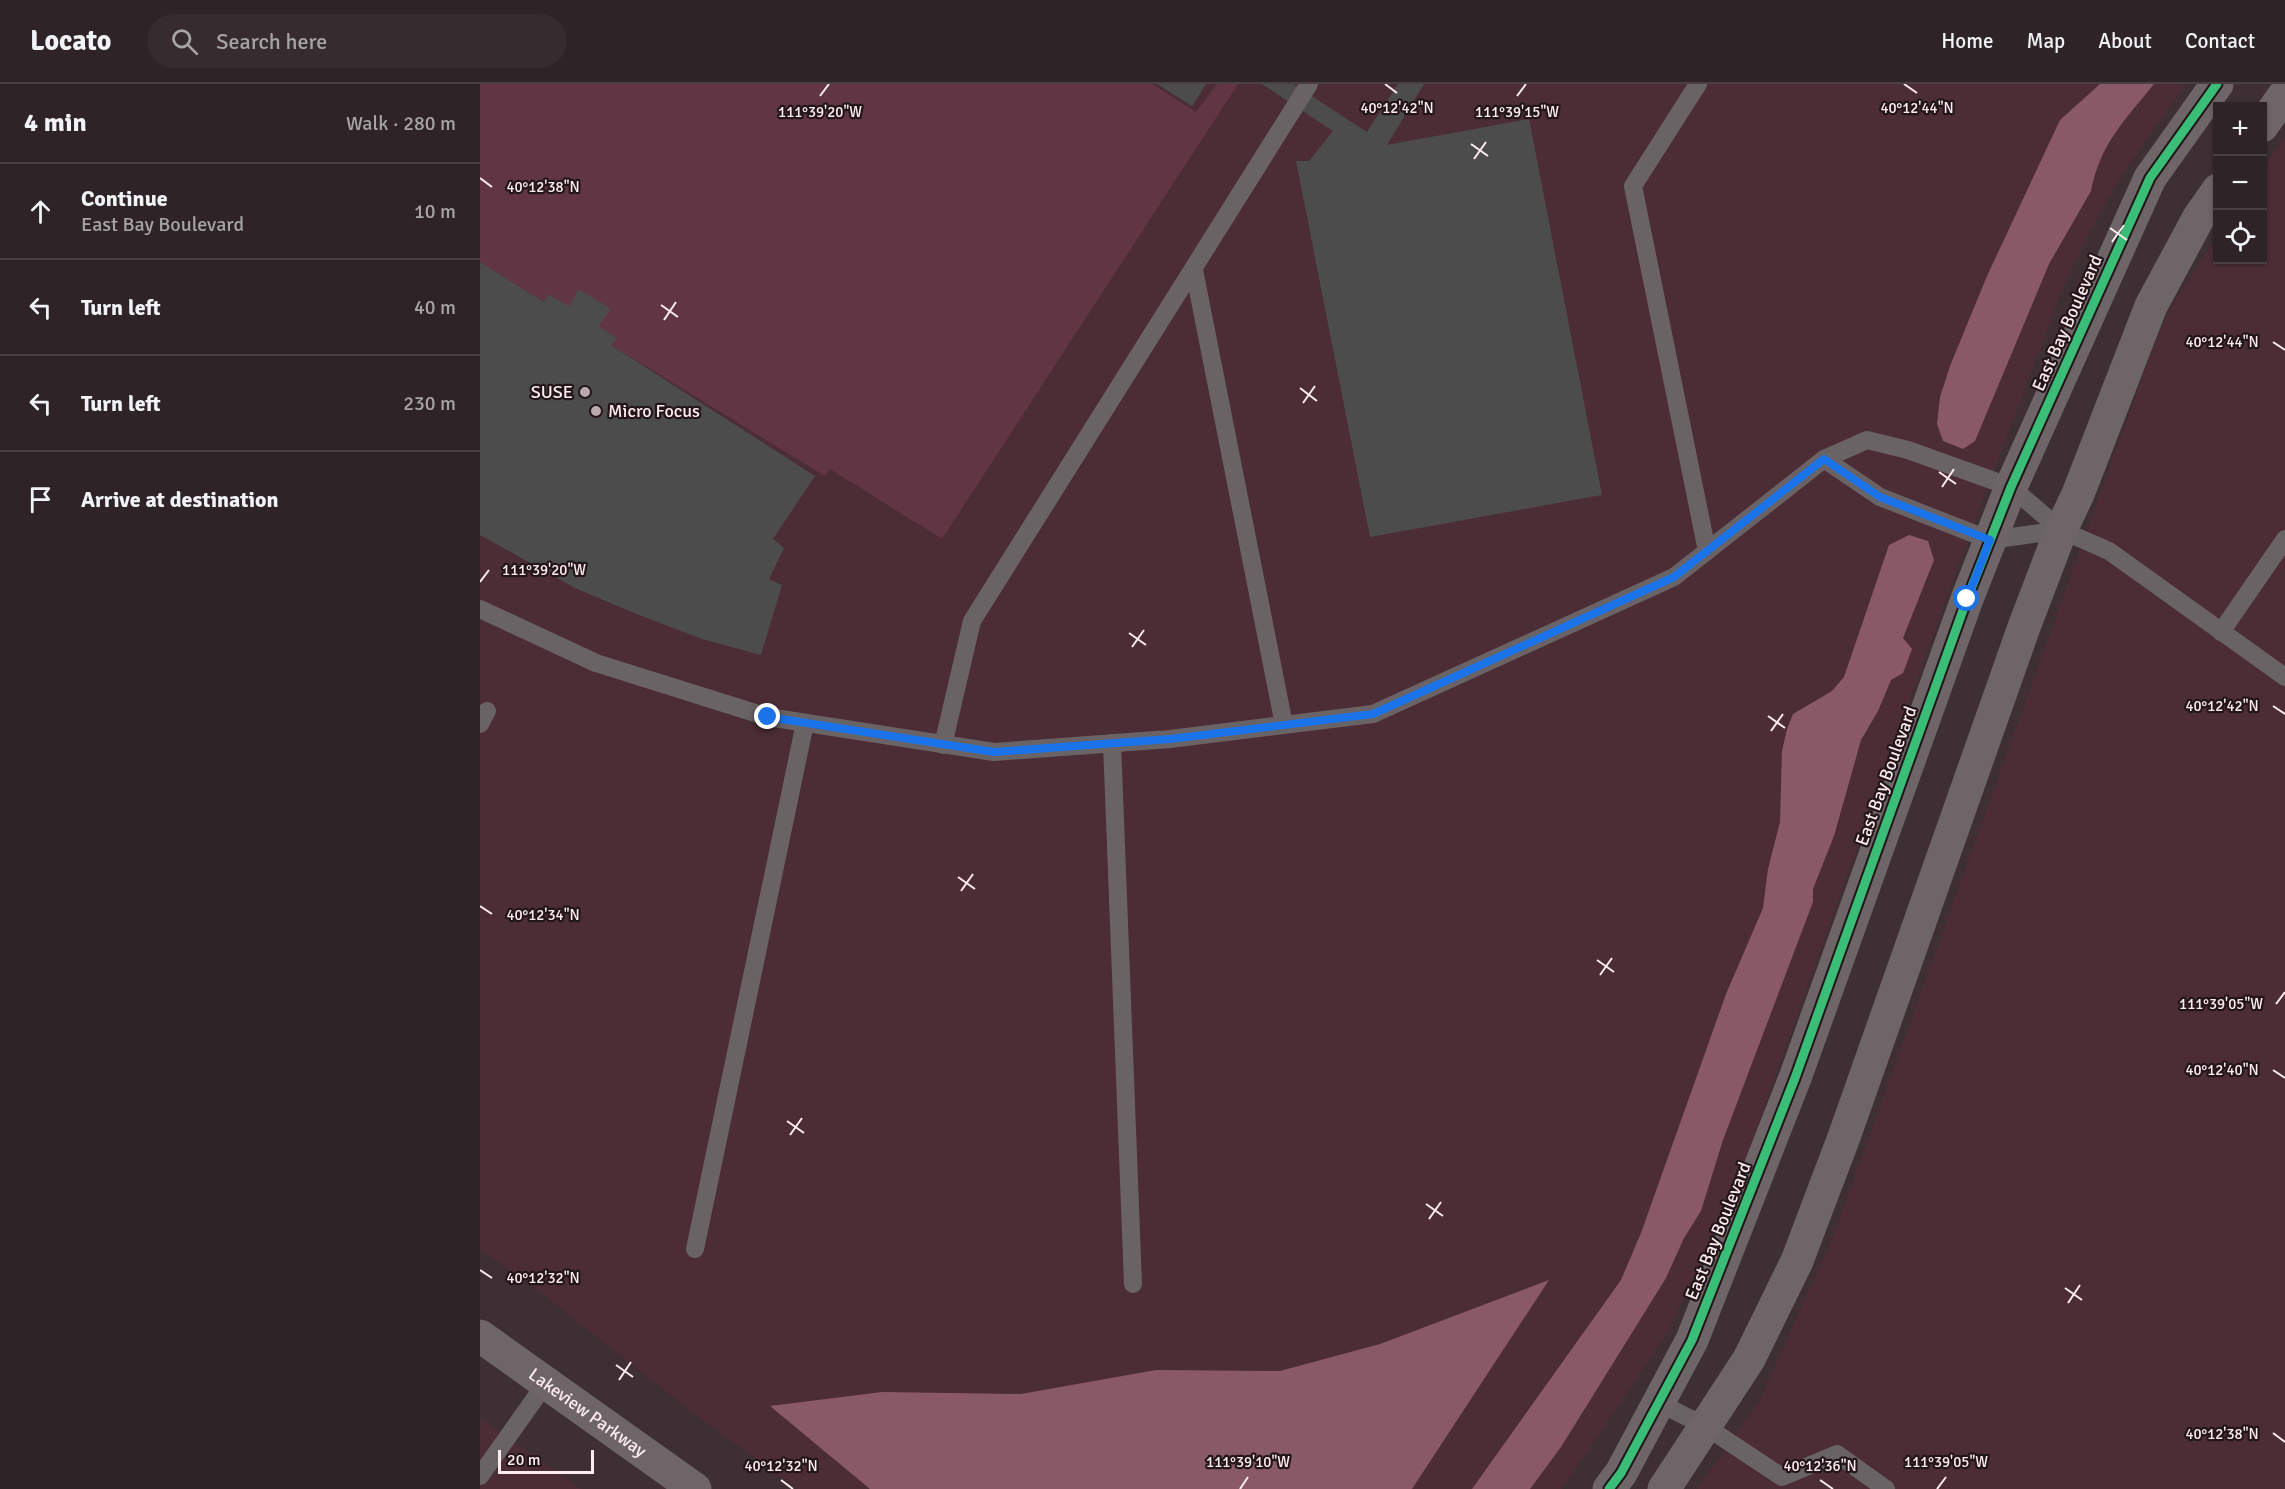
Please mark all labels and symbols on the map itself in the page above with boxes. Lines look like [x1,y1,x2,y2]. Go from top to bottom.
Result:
text: 40°12'42"N [1360,99,1434,117]
text: 40°12'44"N [1880,99,1954,117]
text: 111°39'20"W [778,103,862,121]
text: 111°39'15"W [1475,103,1559,121]
text: 40°12'38"N [506,178,580,196]
street label: East Bay Boulevard [2027,251,2107,395]
text: 40°12'44"N [2185,333,2259,351]
place label: SUSE [531,381,573,403]
marker: SUSE [578,385,592,399]
place label: Micro Focus [608,400,700,422]
marker: Micro Focus [589,404,603,418]
text: 111°39'20"W [502,561,586,579]
route start [1953,585,1979,611]
text: 40°12'42"N [2185,697,2259,715]
route end [754,703,780,729]
street label: East Bay Boulevard [1851,703,1921,849]
text: 40°12'34"N [506,906,580,924]
text: 111°39'05"W [2179,995,2263,1013]
text: 40°12'40"N [2185,1061,2259,1079]
street label: East Bay Boulevard [1680,1159,1756,1303]
text: 40°12'32"N [506,1269,580,1287]
street label: Lakeview Parkway [524,1363,651,1462]
text: 40°12'38"N [2185,1425,2259,1443]
scale bar [498,1447,594,1474]
text: 111°39'10"W [1206,1453,1290,1471]
text: 111°39'05"W [1904,1453,1988,1471]
text: 40°12'32"N [744,1457,818,1475]
text: 40°12'36"N [1783,1457,1857,1475]

